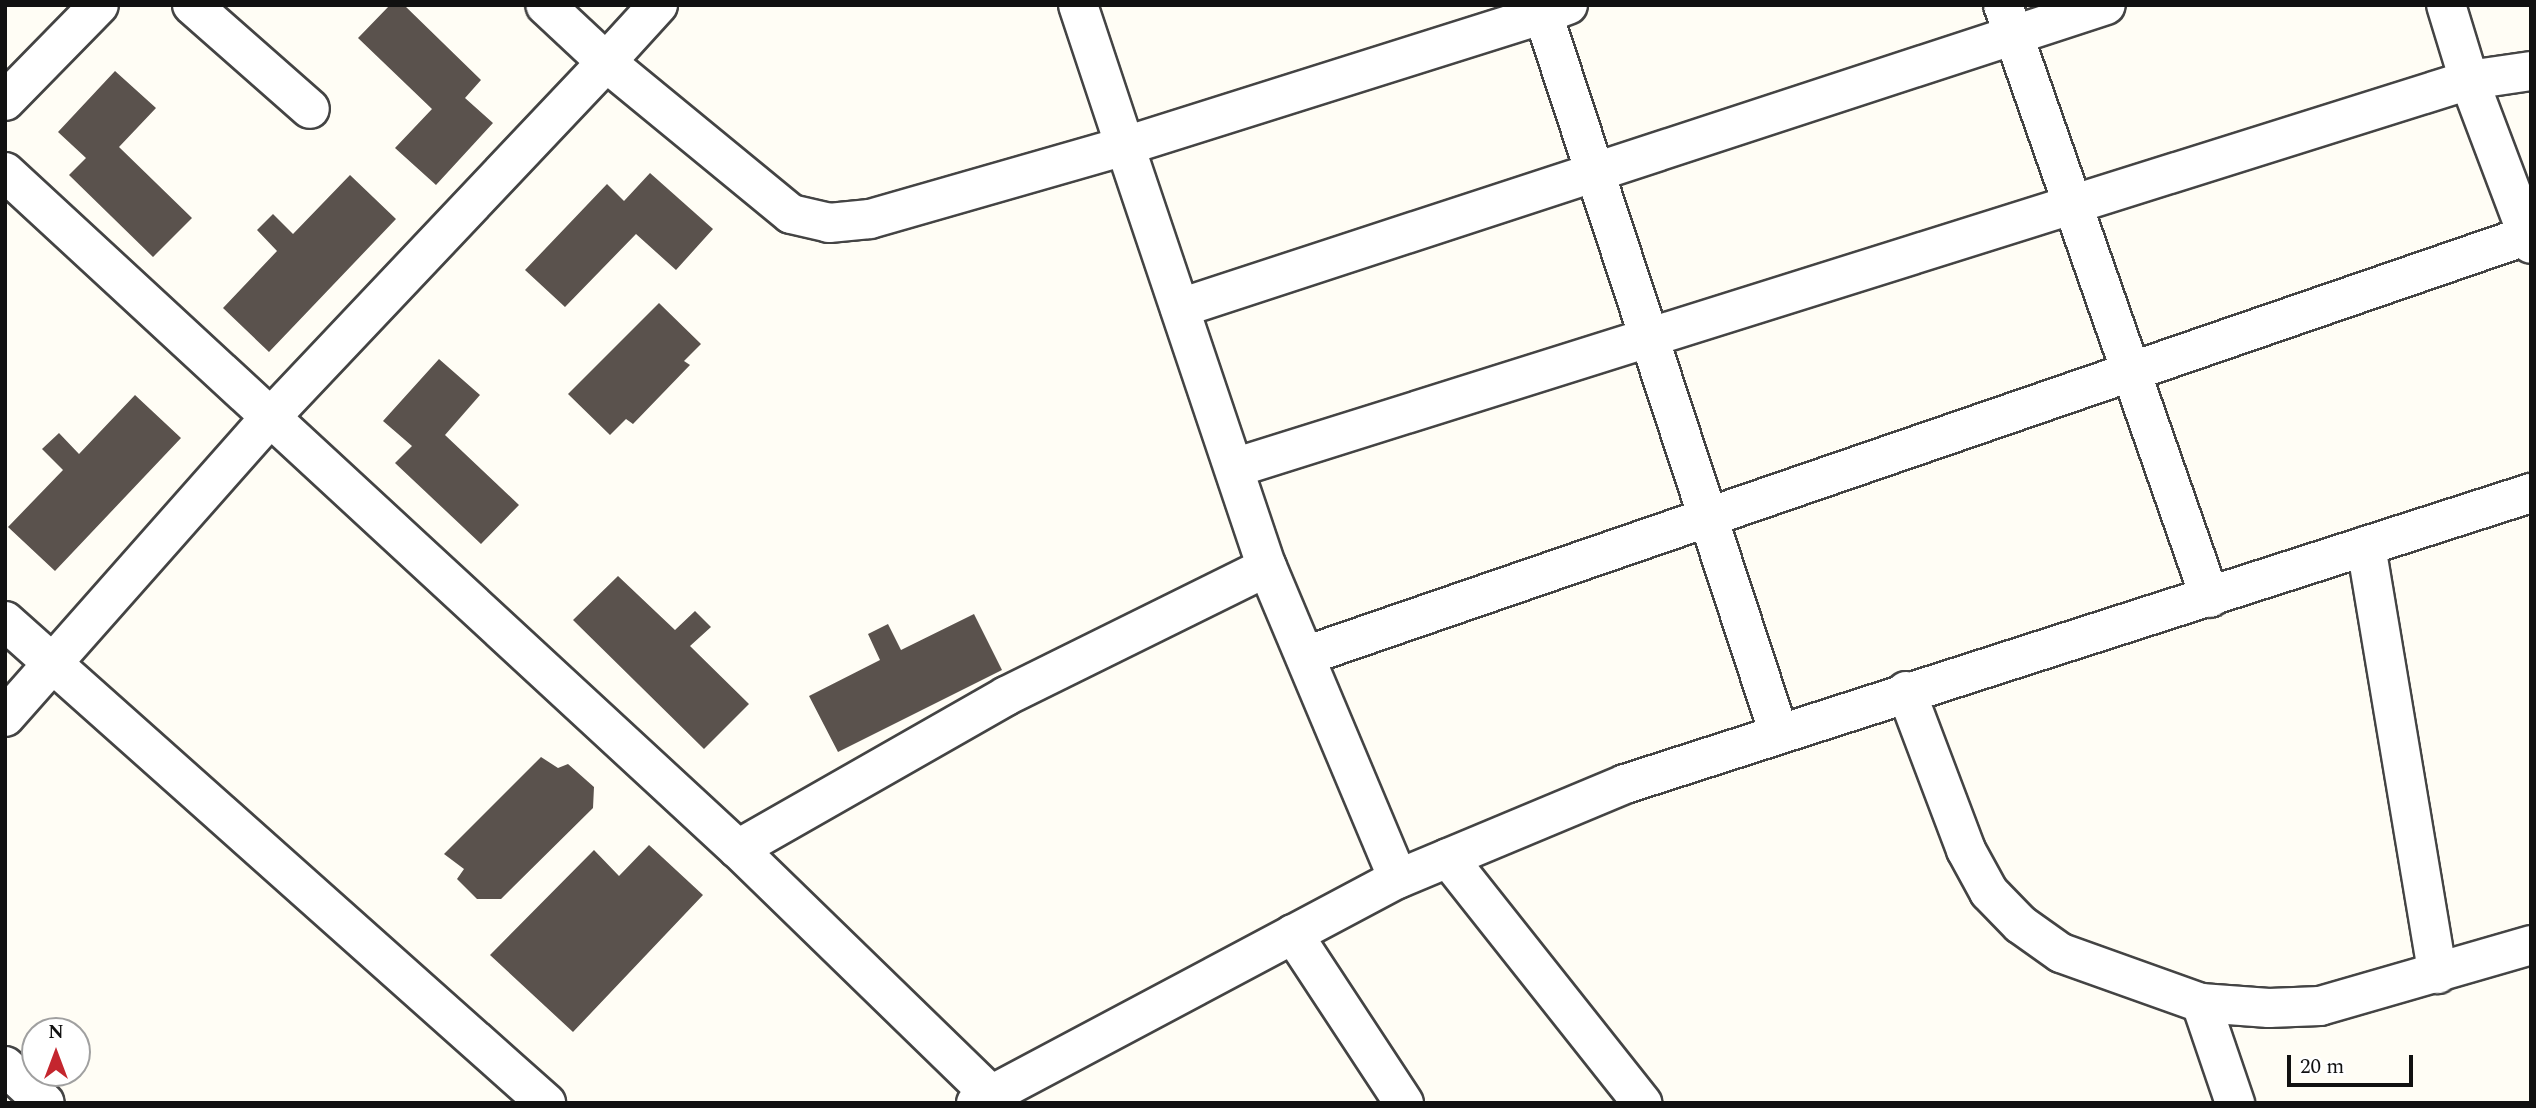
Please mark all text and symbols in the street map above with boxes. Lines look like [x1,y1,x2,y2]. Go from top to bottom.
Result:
north arrow [21,1017,91,1087]
text: N [48,1018,64,1047]
scale bar [2291,1042,2417,1086]
text: 20 m [2300,1051,2344,1083]

